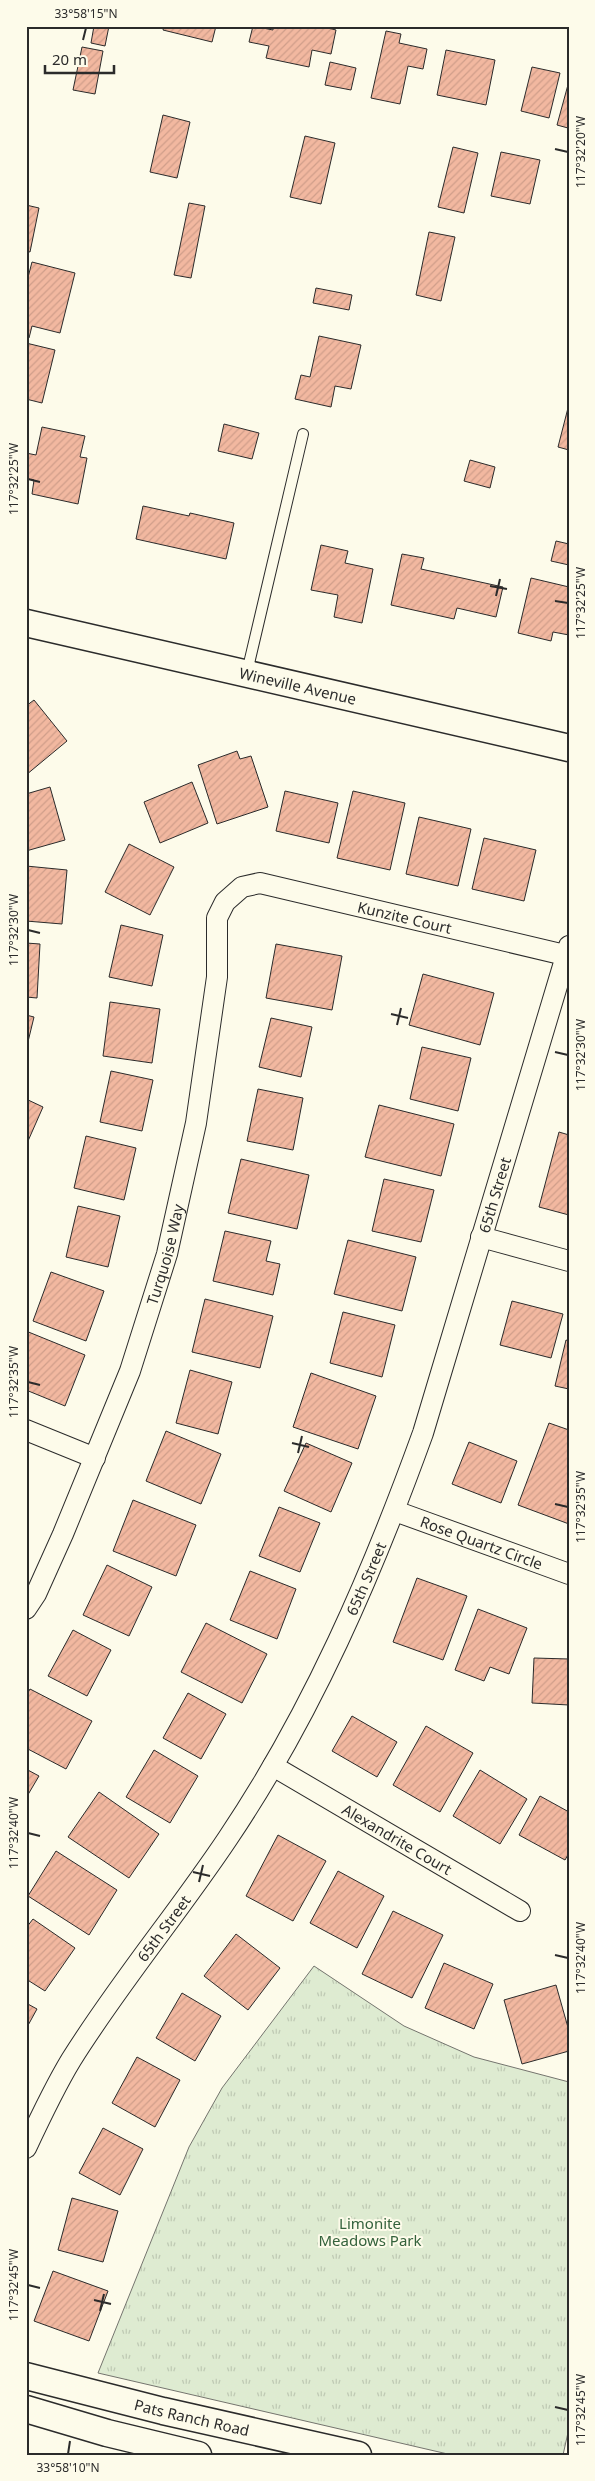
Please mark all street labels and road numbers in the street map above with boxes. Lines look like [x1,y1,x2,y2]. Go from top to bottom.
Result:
street label: Wineville Avenue [237,662,358,709]
street label: Kunzite Court [356,896,454,938]
street label: 65th Street [474,1154,515,1235]
street label: Turquoise Way [142,1202,188,1307]
street label: Rose Quartz Circle [418,1511,545,1574]
street label: 65th Street [341,1538,390,1618]
street label: Alexandrite Court [339,1799,456,1879]
street label: 65th Street [132,1891,195,1965]
street label: Pats Ranch Road [132,2394,251,2440]

